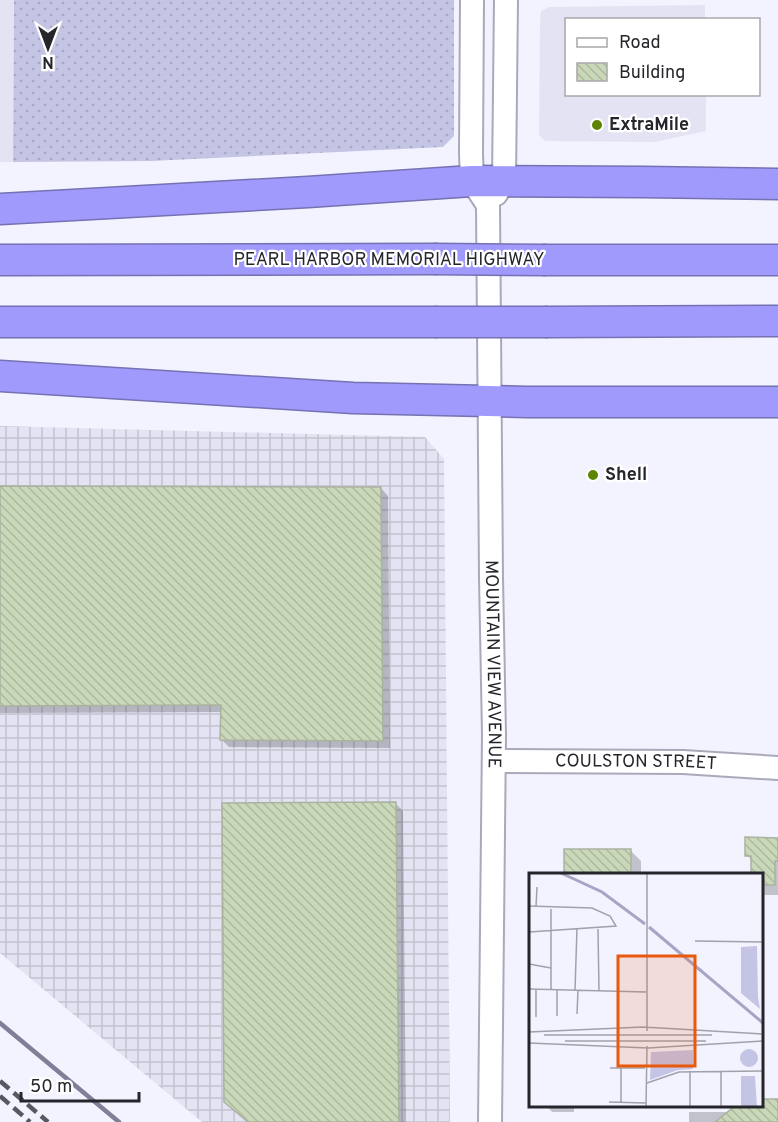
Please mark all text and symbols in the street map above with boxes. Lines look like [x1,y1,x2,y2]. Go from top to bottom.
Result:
north arrow [18,18,78,78]
legend [565,18,760,96]
text: Road [619,32,661,55]
text: N [42,51,54,71]
text: Building [619,62,685,85]
place label: ExtraMile [609,114,689,137]
marker: ExtraMile [590,118,604,132]
street label: PEARL HARBOR MEMORIAL HIGHWAY [234,249,544,272]
place label: Shell [605,464,647,487]
marker: Shell [586,468,600,482]
street label: MOUNTAIN VIEW AVENUE [479,560,506,768]
street label: COULSTON STREET [555,750,718,776]
inset map [529,873,763,1107]
scale bar [21,1065,140,1103]
text: 50 m [30,1076,72,1099]

